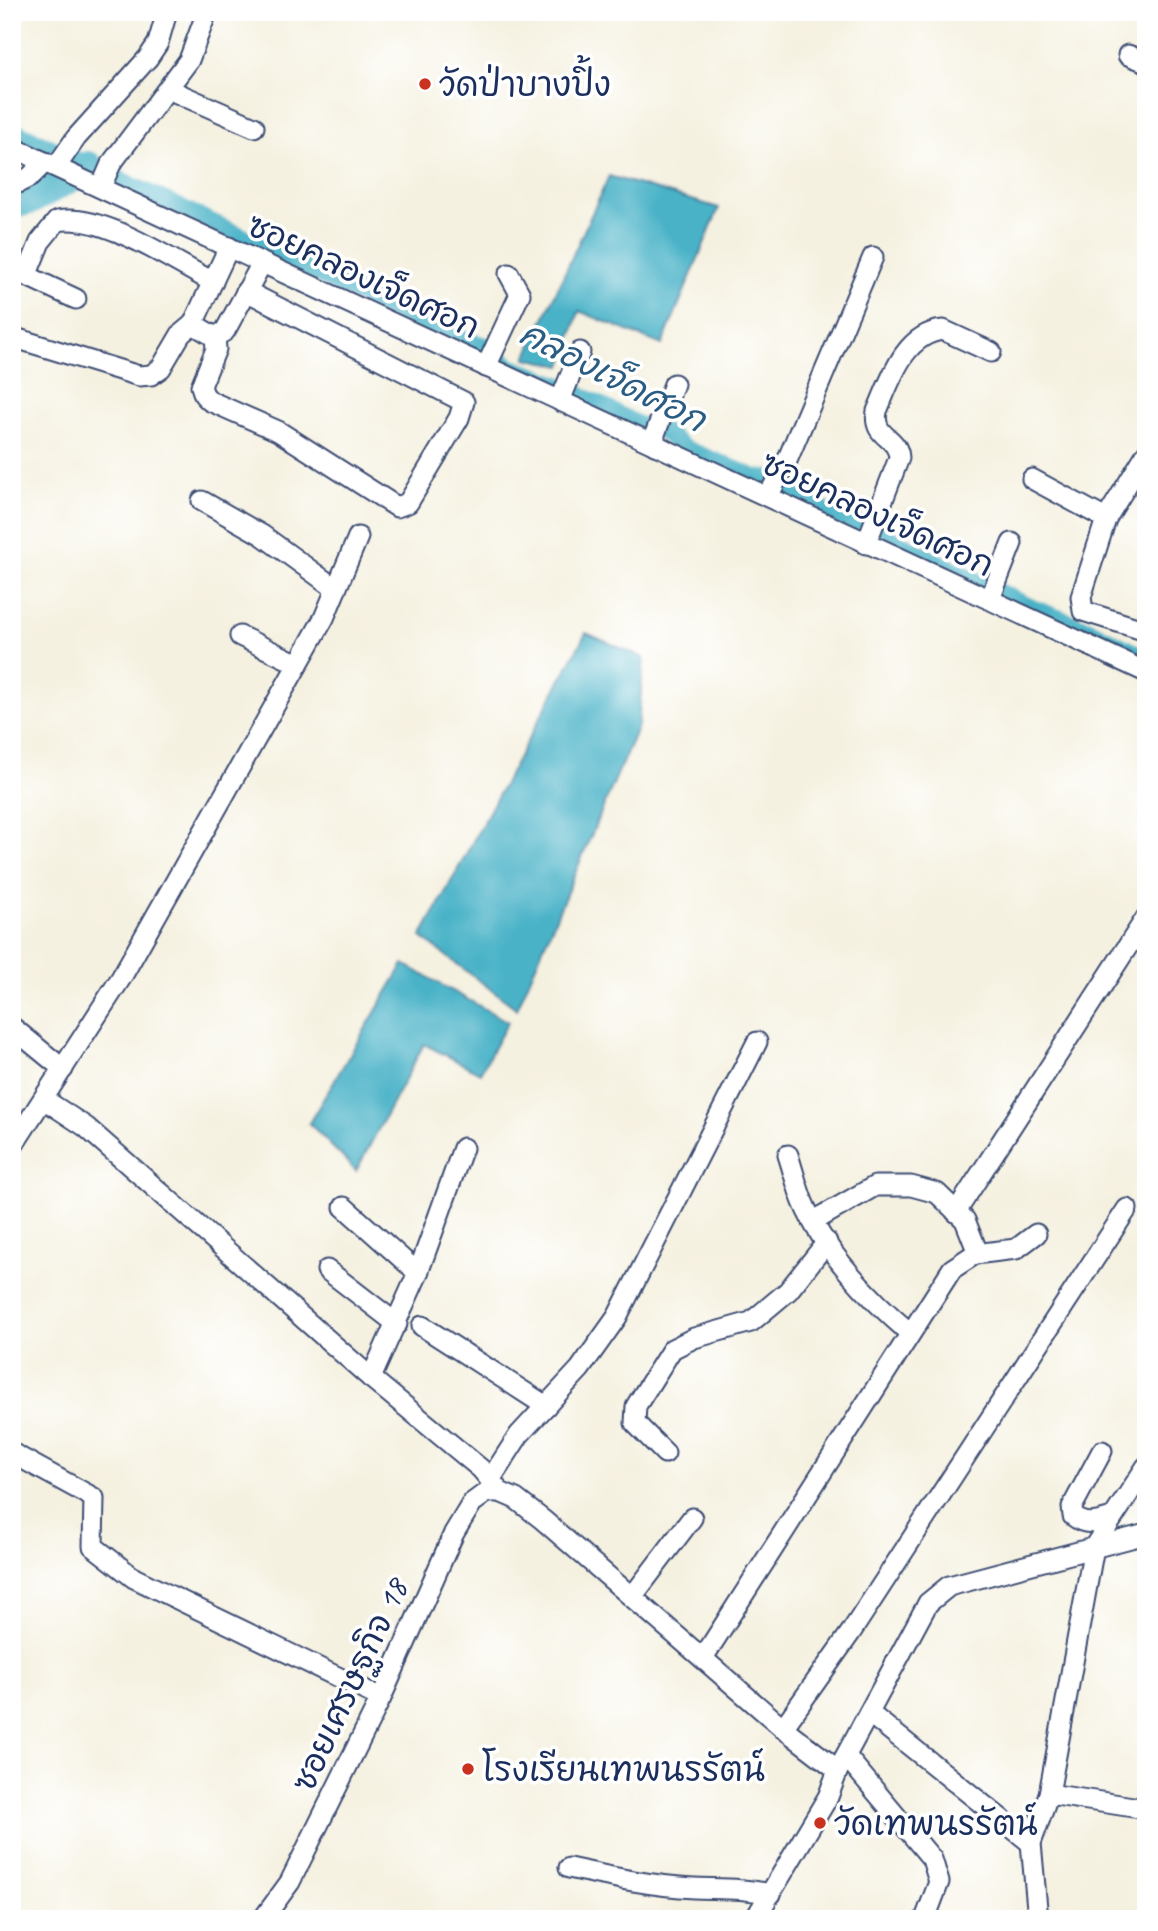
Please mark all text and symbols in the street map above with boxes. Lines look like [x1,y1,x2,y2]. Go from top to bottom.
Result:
place label: วัดป่าบางปิ้ง [439,54,611,106]
marker: วัดป่าบางปิ้ง [417,76,433,92]
street label: ซอยคลองเจ็ดศอก [241,202,487,348]
water label: คลองเจ็ดศอก [512,310,715,443]
street label: ซอยคลองเจ็ดศอก [755,440,1001,586]
street label: ซอยเศรษฐกิจ 18 [282,1570,420,1799]
place label: โรงเรียนเทพนรรัตน์ [482,1747,765,1791]
marker: โรงเรียนเทพนรรัตน์ [460,1761,476,1777]
place label: วัดเทพนรรัตน์ [834,1802,1038,1845]
marker: วัดเทพนรรัตน์ [812,1815,828,1831]

